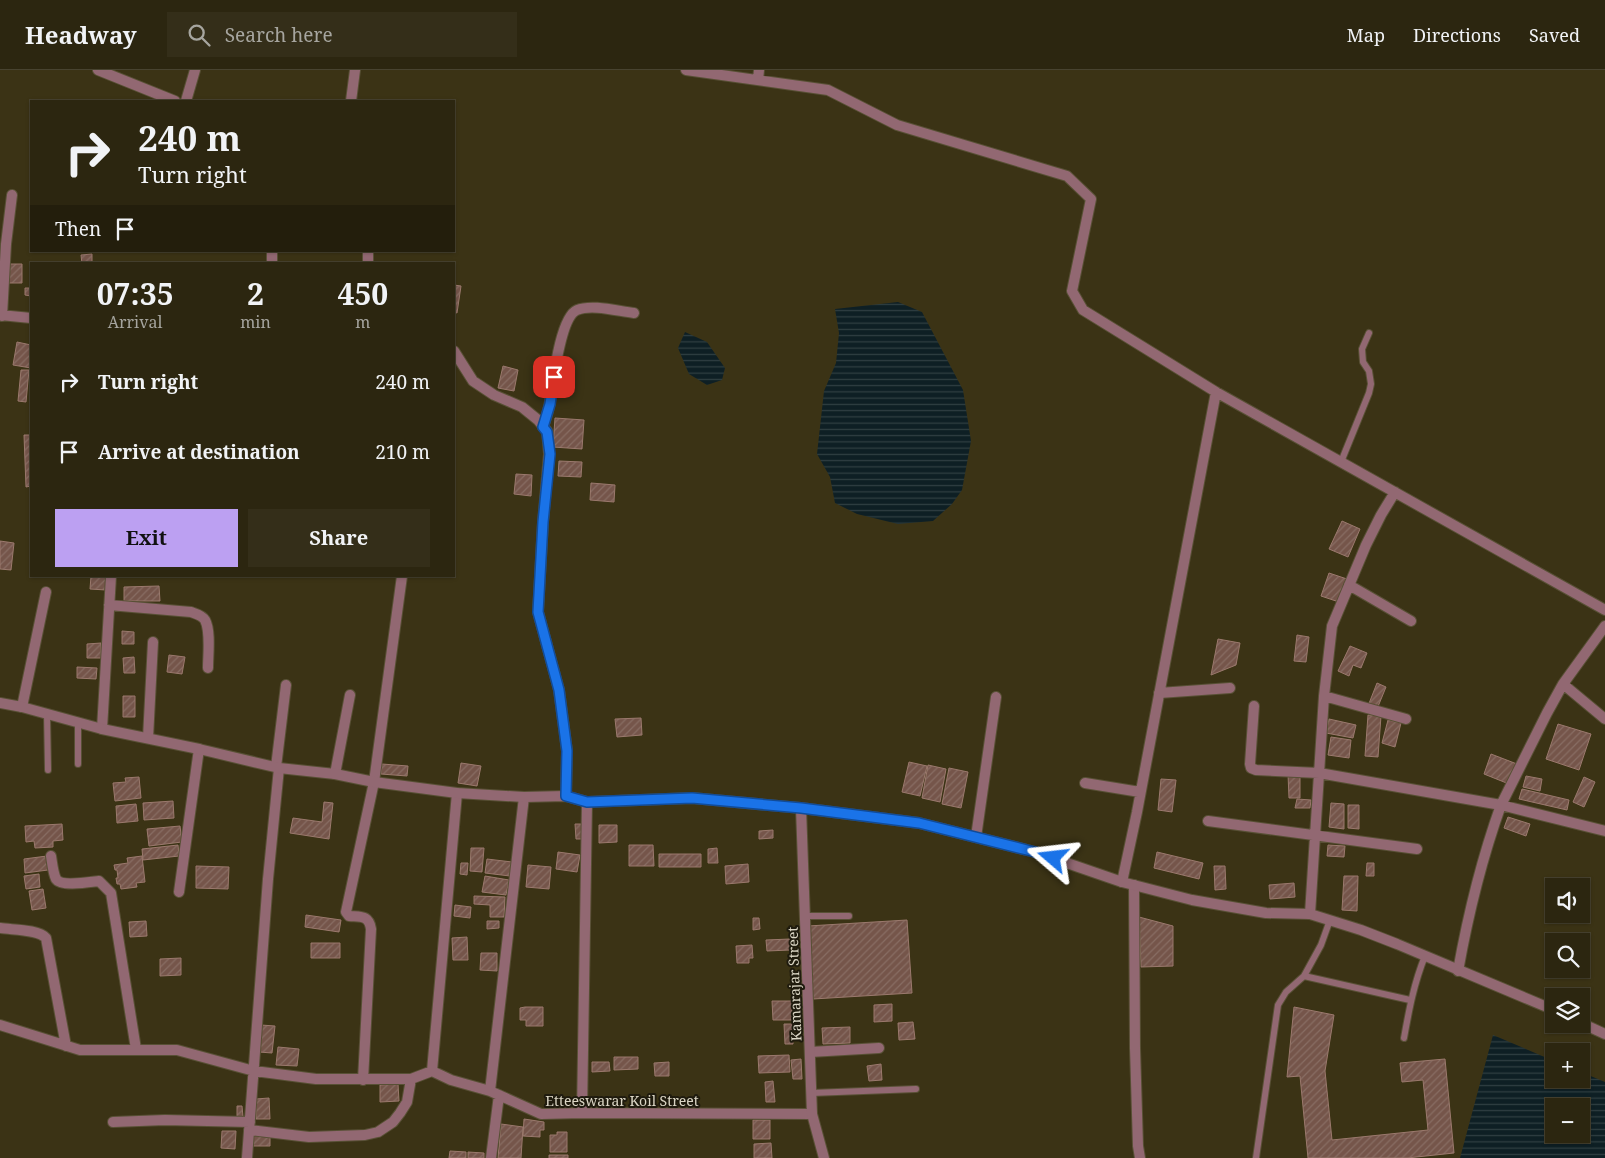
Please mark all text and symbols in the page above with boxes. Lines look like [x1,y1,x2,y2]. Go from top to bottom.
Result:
search box [167,12,517,57]
text: Headway [25,18,137,51]
icon: search [185,21,213,49]
text: Search here [225,22,333,48]
text: Map [1347,23,1385,47]
text: Directions [1413,23,1501,47]
text: Saved [1529,23,1580,47]
text: 240 m [138,114,241,161]
icon: right [55,120,120,185]
text: Turn right [138,159,247,189]
icon: arrive [111,215,139,243]
text: Then [55,216,101,242]
text: 07:35 [97,273,174,314]
text: 2 [247,273,264,314]
text: 450 [337,273,388,314]
text: Arrival [108,311,162,333]
text: min [240,311,271,333]
text: m [355,311,370,333]
pin [533,356,575,398]
icon: arrive [540,363,568,391]
icon: right [55,368,83,396]
text: Turn right [98,369,198,395]
text: 240 m [375,369,430,395]
icon: arrive [55,438,83,466]
text: Arrive at destination [98,439,300,465]
text: 210 m [375,439,430,465]
button: Exit [55,509,238,567]
button: Share [248,509,430,567]
position arrow [1026,831,1078,883]
map controls [1545,878,1590,1143]
button: sound [1545,878,1590,923]
street label: Kamarajar Street [783,926,805,1041]
button: search [1545,933,1590,978]
button: layers [1545,988,1590,1033]
button: + [1545,1043,1590,1088]
street label: Etteeswarar Koil Street [545,1091,699,1110]
button: − [1545,1098,1590,1143]

